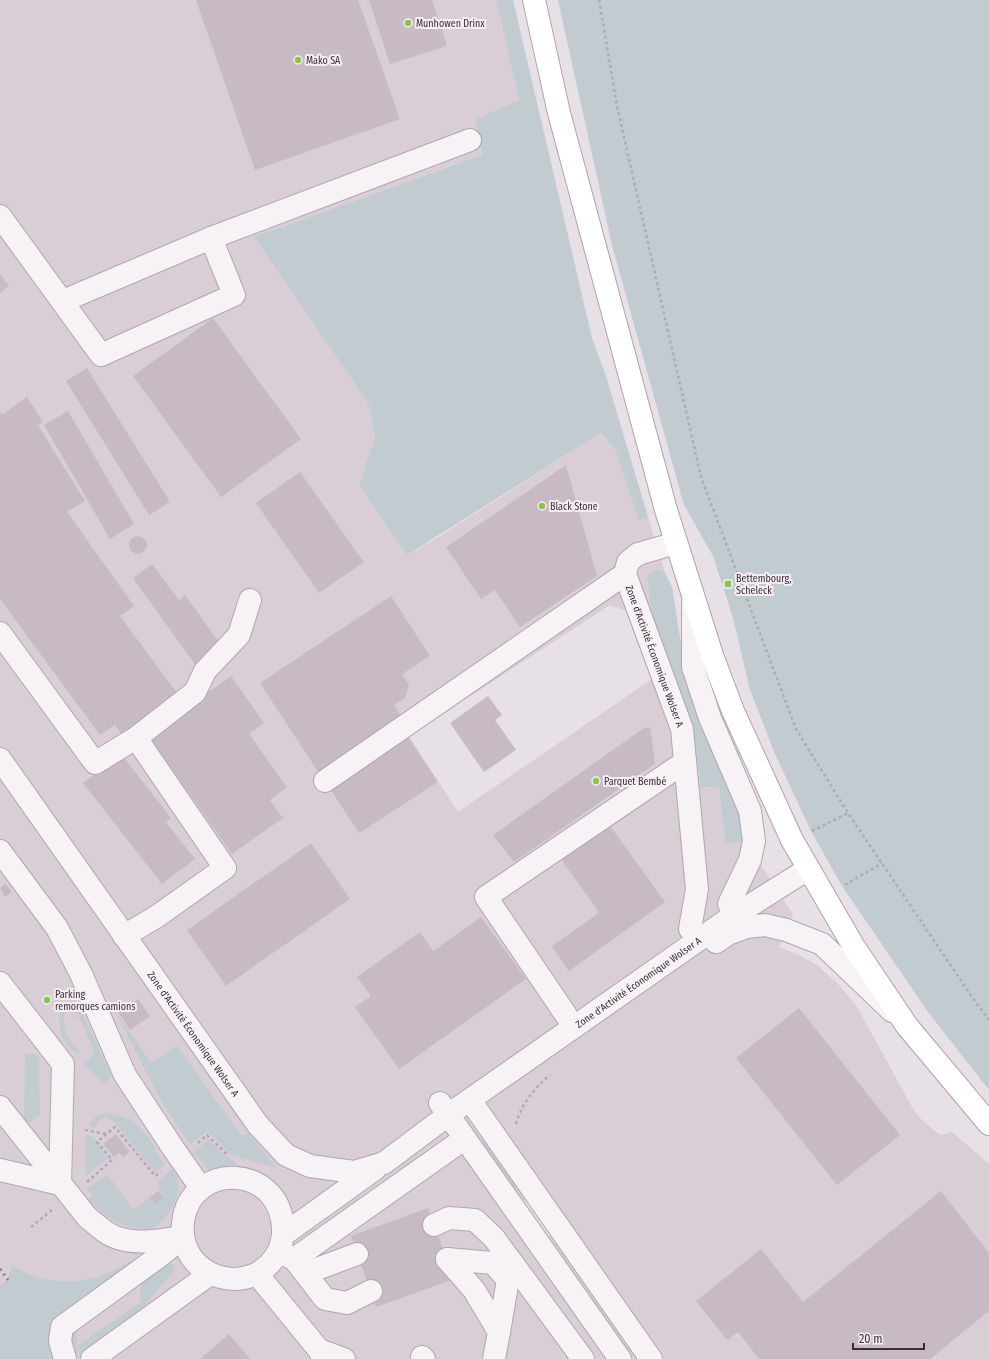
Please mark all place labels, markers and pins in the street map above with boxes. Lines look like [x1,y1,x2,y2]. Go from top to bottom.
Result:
marker: Munhowen Drinx [403,18,413,28]
place label: Munhowen Drinx [416,18,485,30]
marker: Mako SA [293,55,303,65]
place label: Mako SA [306,55,341,67]
marker: Black Stone [537,501,547,511]
place label: Black Stone [550,501,598,513]
place label: Bettembourg, Scheleck [736,573,791,597]
marker: Bettembourg, Scheleck [723,579,733,589]
marker: Parquet Bembé [591,776,601,786]
place label: Parquet Bembé [604,776,666,788]
place label: Parking remorques camions [55,989,136,1013]
marker: Parking remorques camions [42,995,52,1005]

